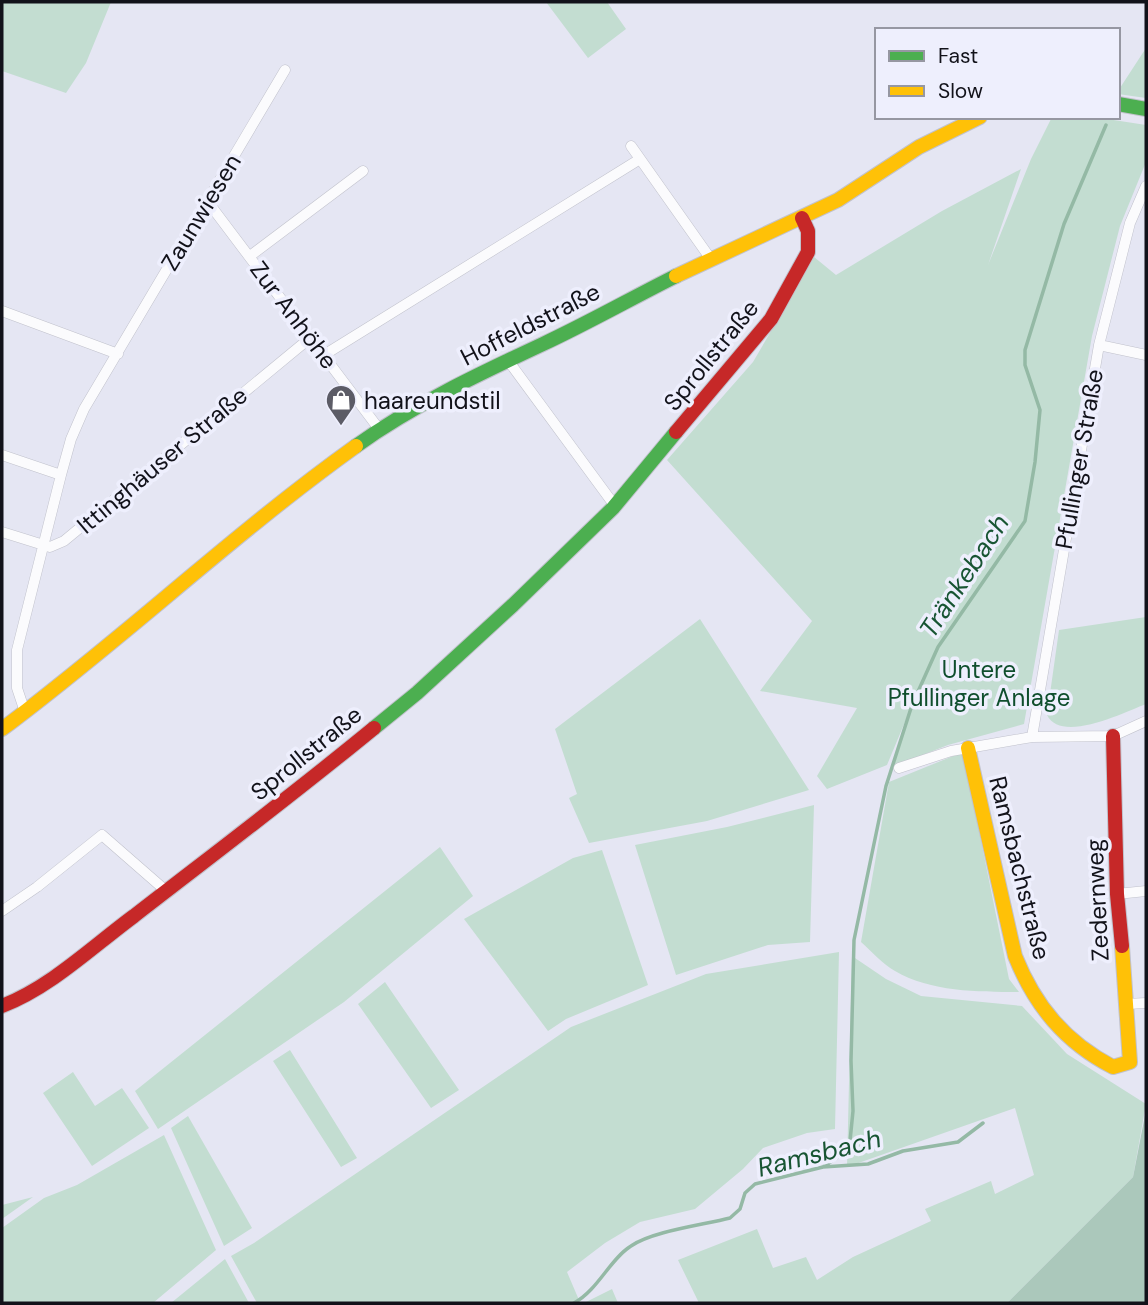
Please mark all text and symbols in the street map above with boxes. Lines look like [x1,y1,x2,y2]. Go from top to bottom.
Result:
legend [875,28,1120,119]
text: Fast [938,42,978,70]
text: Slow [938,77,983,105]
street label: Zaunwiesen [154,148,248,276]
street label: Zur Anhöhe [243,255,345,375]
street label: Hoffeldstraße [455,276,605,372]
street label: Sprollstraße [657,293,765,417]
street label: Pfullinger Straße [1048,367,1110,551]
street label: Ittinghäuser Straße [70,380,254,540]
shop icon: haareundstil [324,383,358,427]
place label: haareundstil [364,385,501,416]
water label: Tränkebach [911,508,1017,644]
park label: Untere Pfullinger Anlage [888,654,1070,713]
street label: Sprollstraße [244,699,368,807]
street label: Ramsbachstraße [982,773,1058,963]
street label: Zedernweg [1078,838,1116,962]
water label: Ramsbach [754,1121,884,1185]

